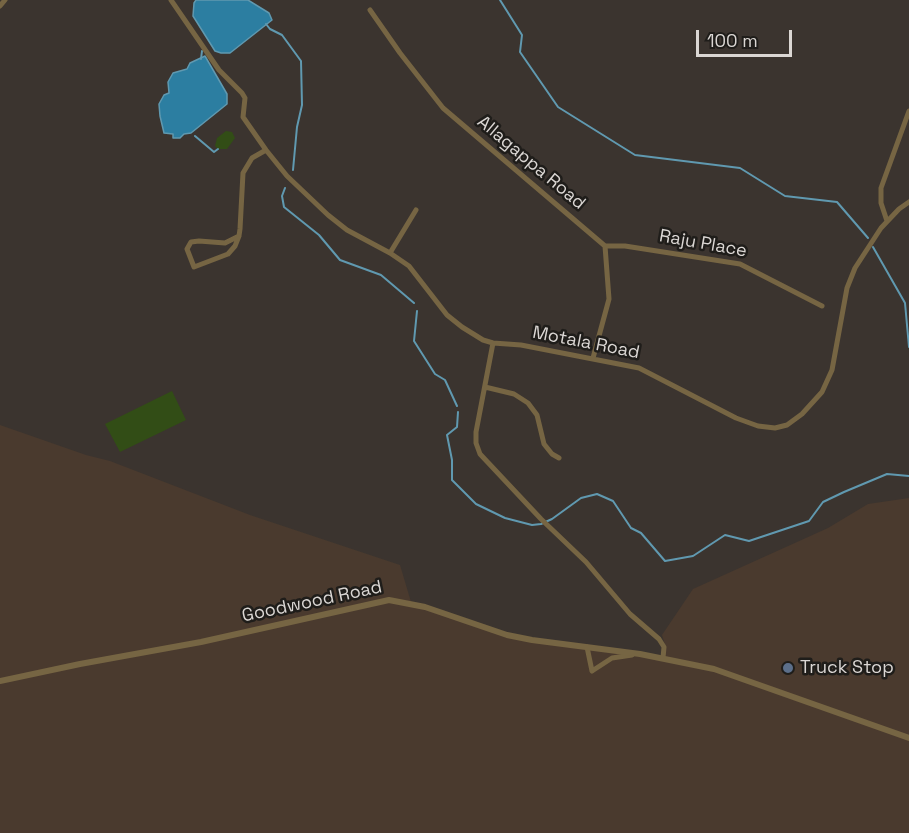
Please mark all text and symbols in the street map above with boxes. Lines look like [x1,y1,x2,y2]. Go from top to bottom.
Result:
scale bar [699,18,795,56]
text: 100 m [707,29,758,52]
street label: Allagappa Road [473,111,589,215]
street label: Raju Place [658,226,748,262]
street label: Motala Road [531,322,641,364]
street label: Goodwood Road [240,577,384,627]
place label: Truck Stop [800,657,894,679]
marker: Truck Stop [781,661,795,675]

